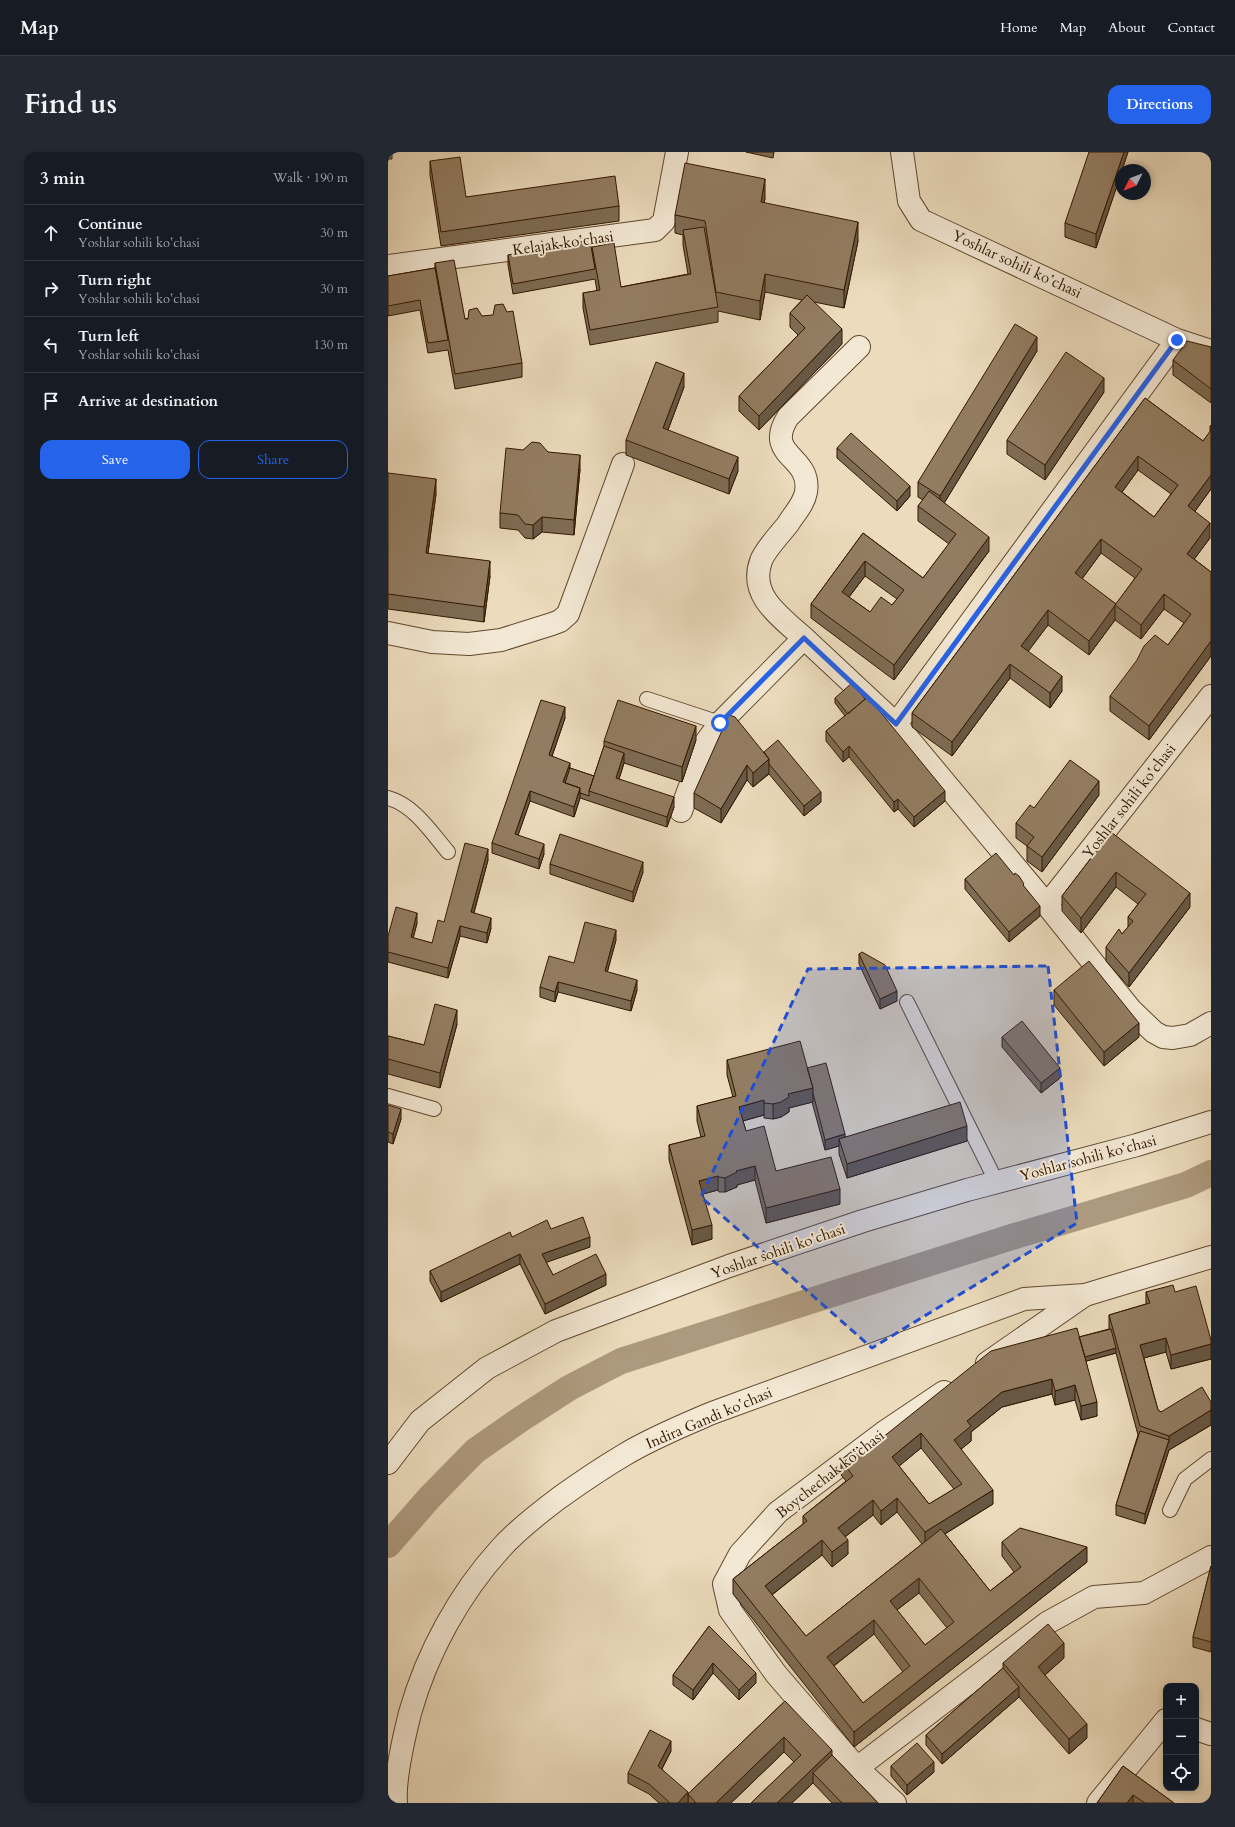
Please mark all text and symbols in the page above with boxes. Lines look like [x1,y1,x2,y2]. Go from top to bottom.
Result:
text: Map [20,15,59,41]
text: Home [1000,18,1038,37]
text: Map [1060,18,1086,37]
text: About [1108,18,1145,37]
text: Contact [1167,18,1215,37]
text: Find us [24,85,117,123]
button: Directions [1108,85,1211,124]
north arrow [1115,164,1151,200]
text: 3 min [40,167,85,190]
text: Walk · 190 m [273,169,348,187]
text: Continue [78,214,143,234]
icon: ahead [40,222,62,244]
text: 30 m [320,224,348,242]
street label: Yoshlar sohili koʻchasi [949,225,1085,303]
street label: Kelajak koʻchasi [511,226,615,260]
text: Yoshlar sohili koʻchasi [78,234,200,252]
text: Turn right [78,270,151,290]
icon: right [40,278,62,300]
text: 30 m [320,280,348,298]
text: Yoshlar sohili koʻchasi [78,290,200,308]
text: Turn left [78,326,139,346]
route end [1168,331,1186,349]
icon: left [40,334,62,356]
text: 130 m [314,336,348,354]
text: Yoshlar sohili koʻchasi [78,346,200,364]
icon: arrive [40,390,62,412]
text: Arrive at destination [78,391,218,411]
button: Save [40,440,190,479]
button: Share [198,440,348,479]
route start [711,714,729,732]
street label: Yoshlar sohili koʻchasi [1078,739,1180,863]
street label: Yoshlar sohili koʻchasi [1017,1130,1159,1186]
street label: Yoshlar sohili koʻchasi [708,1219,848,1283]
street label: Indira Gandi koʻchasi [643,1382,775,1454]
street label: Boychechak koʻchasi [772,1425,888,1523]
map controls [1163,1683,1199,1791]
button: + [1163,1683,1199,1719]
button: − [1163,1719,1199,1755]
button: locate [1163,1755,1199,1791]

